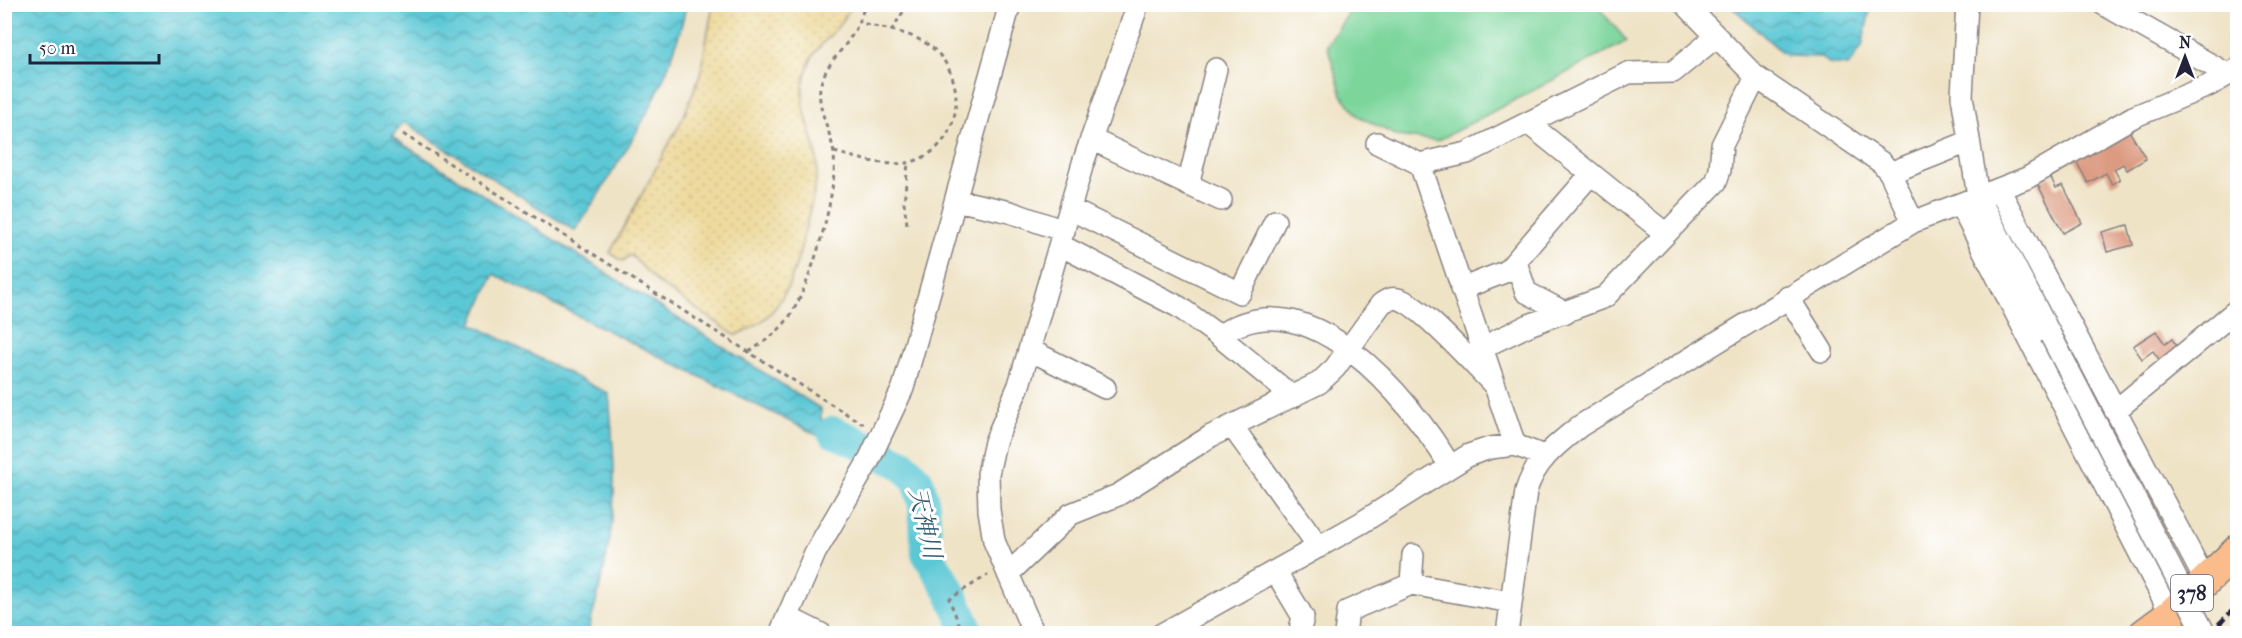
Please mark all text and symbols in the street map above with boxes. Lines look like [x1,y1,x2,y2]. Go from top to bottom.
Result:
scale bar [30,27,159,65]
north arrow [2155,27,2215,87]
text: N [2179,33,2192,52]
text: 50 m [39,38,76,59]
water label: 天神川 [903,485,947,564]
road number: 378 [2171,575,2213,611]

